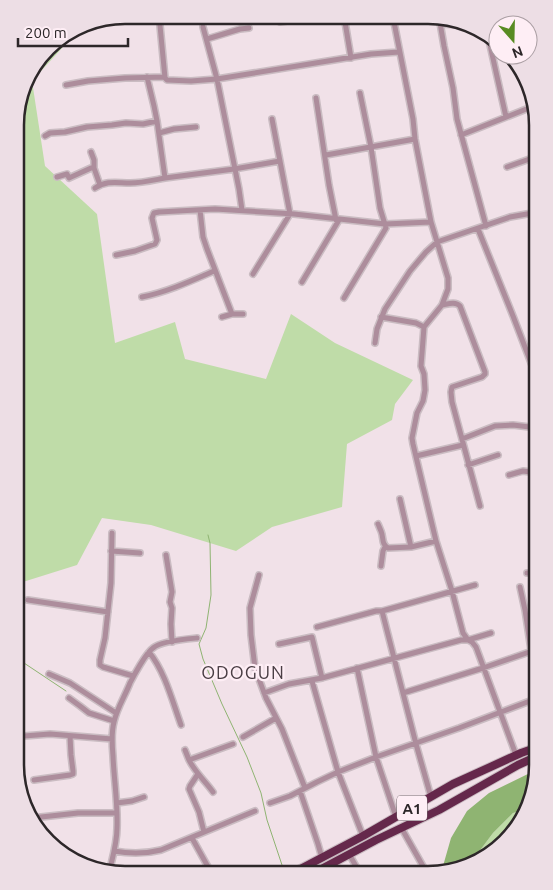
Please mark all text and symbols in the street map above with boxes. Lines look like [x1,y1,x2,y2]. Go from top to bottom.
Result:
scale bar [18,15,128,47]
north arrow [488,15,538,65]
text: 200 m [25,24,67,41]
text: N [510,43,525,62]
district label: ODOGUN [201,662,285,682]
road number: A1 [397,796,427,820]

